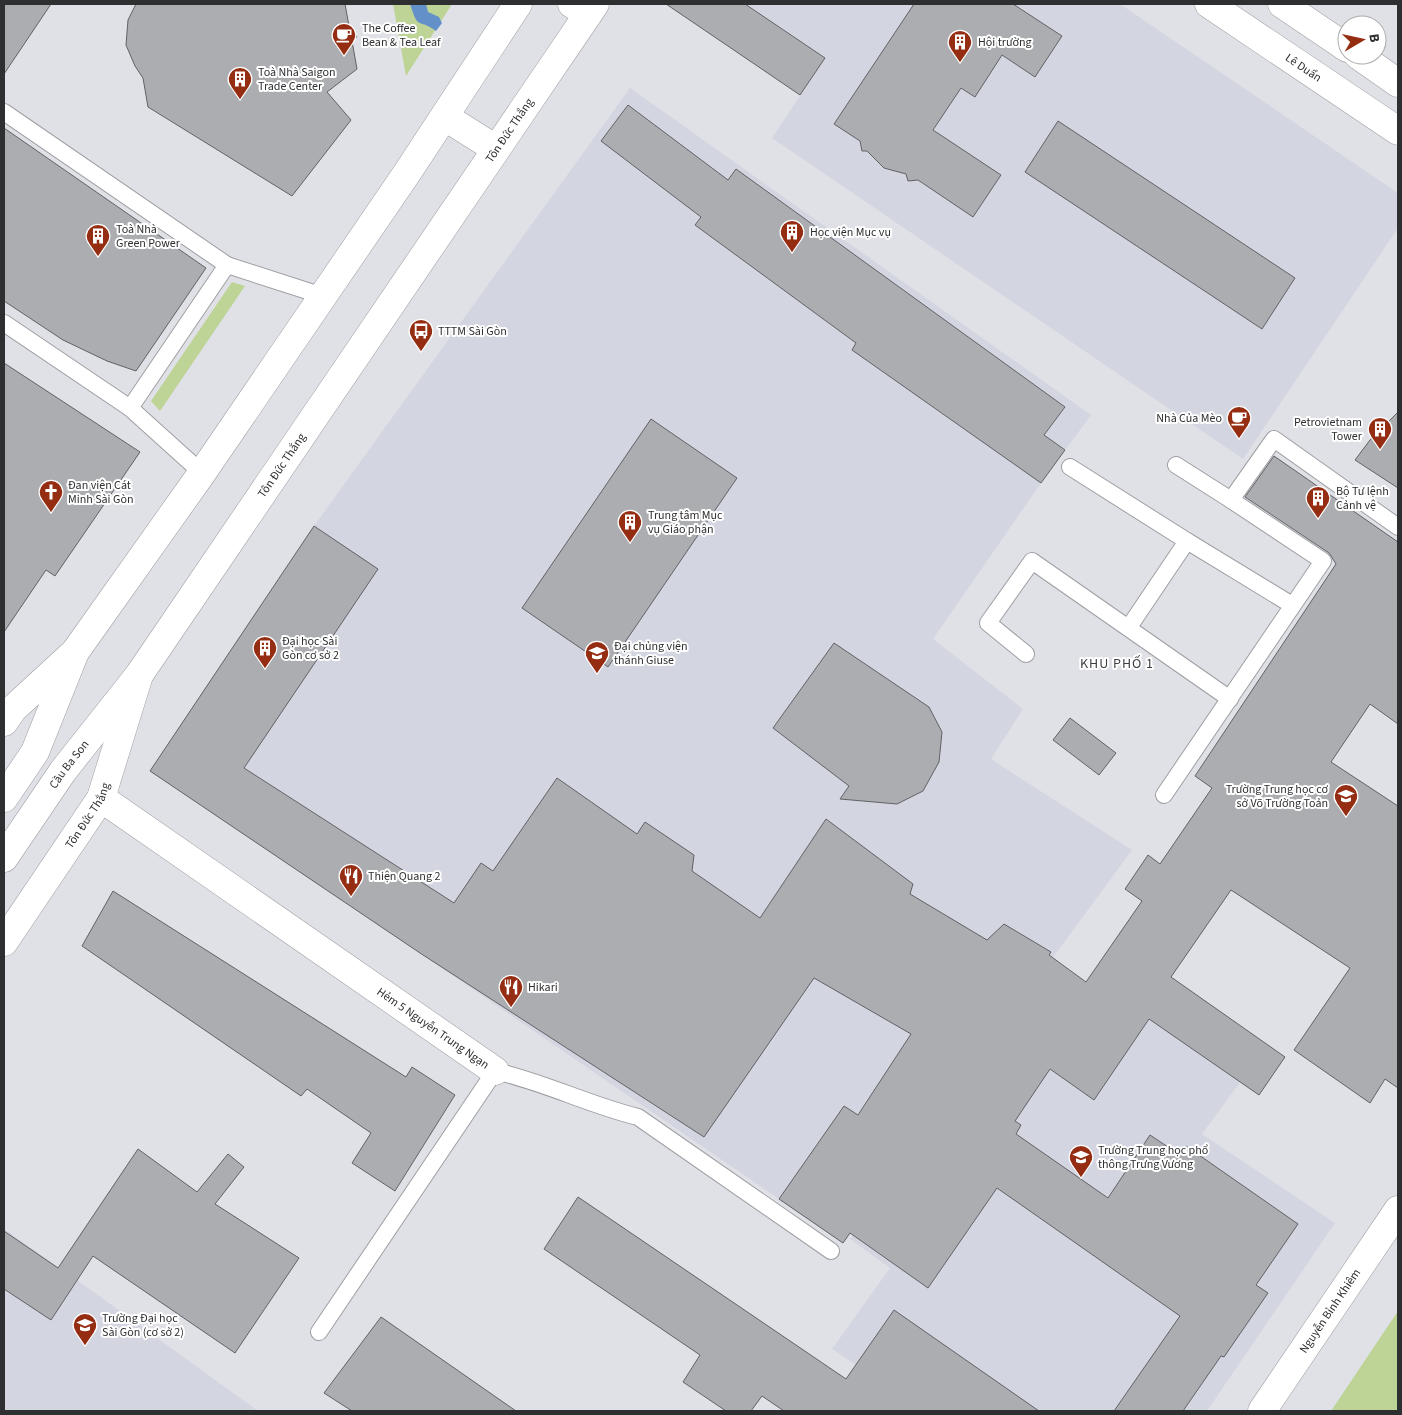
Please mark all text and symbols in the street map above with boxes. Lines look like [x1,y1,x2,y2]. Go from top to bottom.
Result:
north arrow [1337,15,1387,65]
place label: The Coffee Bean & Tea Leaf [362,20,441,51]
cafe icon: The Coffee Bean & Tea Leaf [331,22,357,56]
building icon: Hội trường [947,29,973,63]
text: B [1363,32,1384,44]
place label: Hội trường [978,34,1032,51]
street label: Lê Duẩn [1282,49,1325,86]
place label: Toà Nhà Saigon Trade Center [258,64,336,95]
building icon: Toà Nhà Saigon Trade Center [227,66,253,100]
street label: Tôn Đức Thắng [481,95,537,166]
building icon: Học viện Mục vụ [779,219,805,253]
place label: Toà Nhà Green Power [116,221,181,252]
building icon: Toà Nhà Green Power [85,223,111,257]
place label: Học viện Mục vụ [810,224,891,241]
bus stop icon: TTTM Sài Gòn [408,318,434,352]
place label: TTTM Sài Gòn [438,323,507,340]
cafe icon: Nhà Của Mèo [1226,405,1252,439]
place label: Nhà Của Mèo [1156,410,1222,427]
place label: Petrovietnam Tower [1294,414,1363,445]
building icon: Petrovietnam Tower [1367,416,1393,450]
street label: Tôn Đức Thắng [253,429,310,501]
place label: Đan viện Cát Minh Sài Gòn [68,477,133,508]
church icon: Đan viện Cát Minh Sài Gòn [38,479,64,513]
place label: Bộ Tư lệnh Cảnh vệ [1336,483,1389,514]
building icon: Bộ Tư lệnh Cảnh vệ [1305,485,1331,519]
place label: Trung tâm Mục vụ Giáo phận [648,507,723,538]
building icon: Trung tâm Mục vụ Giáo phận [617,509,643,543]
place label: Đại học Sài Gòn cơ sở 2 [282,633,339,664]
building icon: Đại học Sài Gòn cơ sở 2 [252,635,278,669]
place label: Đại chủng viện thánh Giuse [614,638,688,669]
school or university icon: Đại chủng viện thánh Giuse [584,640,610,674]
district label: KHU PHỐ 1 [1080,654,1154,674]
street label: Cầu Ba Son [45,736,93,792]
street label: Tôn Đức Thắng [61,780,114,852]
place label: Trường Trung học cơ sở Võ Trường Toản [1226,781,1328,812]
school or university icon: Trường Trung học cơ sở Võ Trường Toản [1333,783,1359,817]
restaurant icon: Thiện Quang 2 [338,863,364,897]
place label: Thiện Quang 2 [368,868,440,885]
restaurant icon: Hikari [498,974,524,1008]
place label: Hikari [528,979,558,996]
street label: Hẻm 5 Nguyễn Trung Ngạn [373,983,493,1073]
place label: Trường Trung học phổ thông Trưng Vương [1098,1142,1208,1173]
school or university icon: Trường Trung học phổ thông Trưng Vương [1068,1144,1094,1178]
street label: Nguyễn Bỉnh Khiêm [1295,1265,1365,1356]
place label: Trường Đại học Sài Gòn (cơ sở 2) [102,1310,184,1341]
school or university icon: Trường Đại học Sài Gòn (cơ sở 2) [72,1312,98,1346]

